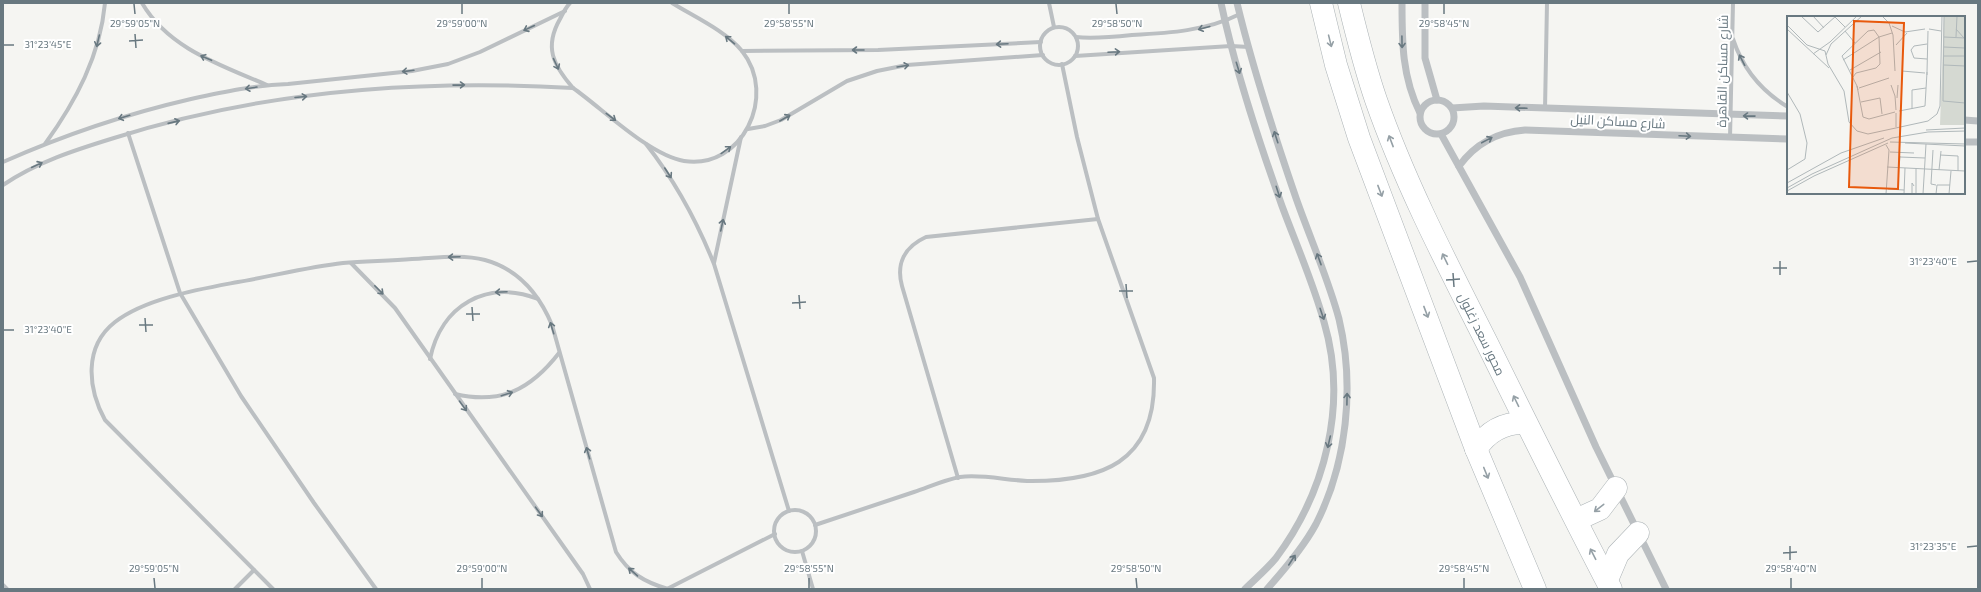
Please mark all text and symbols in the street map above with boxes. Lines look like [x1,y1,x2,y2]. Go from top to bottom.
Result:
street label: شارع مساكن القاهرة [1713,15,1732,127]
inset map [1787,16,1965,194]
text: 29°59'05"N [110,17,160,29]
text: 29°59'00"N [437,17,487,29]
text: 29°58'55"N [764,17,814,29]
text: 29°58'50"N [1092,17,1142,29]
text: 29°58'45"N [1419,17,1469,29]
one-way arrow [1197,24,1210,32]
one-way arrow [524,25,536,32]
one-way arrow [94,34,101,47]
one-way arrow [1327,34,1334,47]
one-way arrow [1398,35,1406,48]
one-way arrow [724,36,735,45]
text: 31°23'45"E [25,38,72,50]
one-way arrow [996,40,1009,47]
one-way arrow [852,46,865,54]
one-way arrow [1107,49,1120,56]
one-way arrow [201,54,213,61]
one-way arrow [1738,54,1745,66]
one-way arrow [553,58,560,70]
one-way arrow [1235,61,1242,74]
one-way arrow [896,62,909,70]
one-way arrow [402,67,415,75]
one-way arrow [452,81,465,89]
one-way arrow [245,84,258,92]
one-way arrow [294,94,307,101]
one-way arrow [1515,104,1528,111]
street label: شارع مساكن النيل [1570,111,1666,132]
one-way arrow [1743,112,1756,119]
one-way arrow [606,113,617,121]
one-way arrow [779,113,791,121]
one-way arrow [118,114,131,121]
one-way arrow [167,117,180,125]
one-way arrow [1272,130,1279,143]
one-way arrow [1678,133,1691,140]
one-way arrow [1387,136,1395,148]
one-way arrow [1481,136,1493,143]
one-way arrow [720,146,731,154]
one-way arrow [31,161,43,168]
one-way arrow [664,167,672,178]
one-way arrow [1376,184,1384,196]
one-way arrow [1274,185,1282,197]
one-way arrow [719,219,727,232]
one-way arrow [1315,253,1322,266]
one-way arrow [448,254,461,261]
one-way arrow [1441,254,1448,266]
text: 31°23'40"E [1909,255,1957,267]
one-way arrow [374,285,384,295]
one-way arrow [495,288,508,296]
street label: محور سعد زغلول [1454,290,1509,378]
one-way arrow [1422,306,1430,318]
one-way arrow [1318,307,1326,319]
one-way arrow [548,321,555,334]
text: 31°23'40"E [24,323,72,335]
one-way arrow [500,390,513,397]
one-way arrow [1343,393,1351,406]
one-way arrow [1511,395,1519,407]
one-way arrow [459,401,467,412]
one-way arrow [1324,435,1332,448]
one-way arrow [583,446,591,459]
one-way arrow [1483,467,1490,479]
one-way arrow [1594,504,1605,513]
one-way arrow [535,506,543,517]
text: 31°23'35"E [1910,540,1957,552]
one-way arrow [1589,549,1597,561]
one-way arrow [1288,554,1296,565]
text: 29°59'05"N [129,562,179,574]
text: 29°59'00"N [457,562,507,574]
text: 29°58'55"N [784,562,834,574]
text: 29°58'50"N [1111,562,1161,574]
text: 29°58'45"N [1439,562,1489,574]
text: 29°58'40"N [1765,562,1817,574]
one-way arrow [628,568,638,577]

